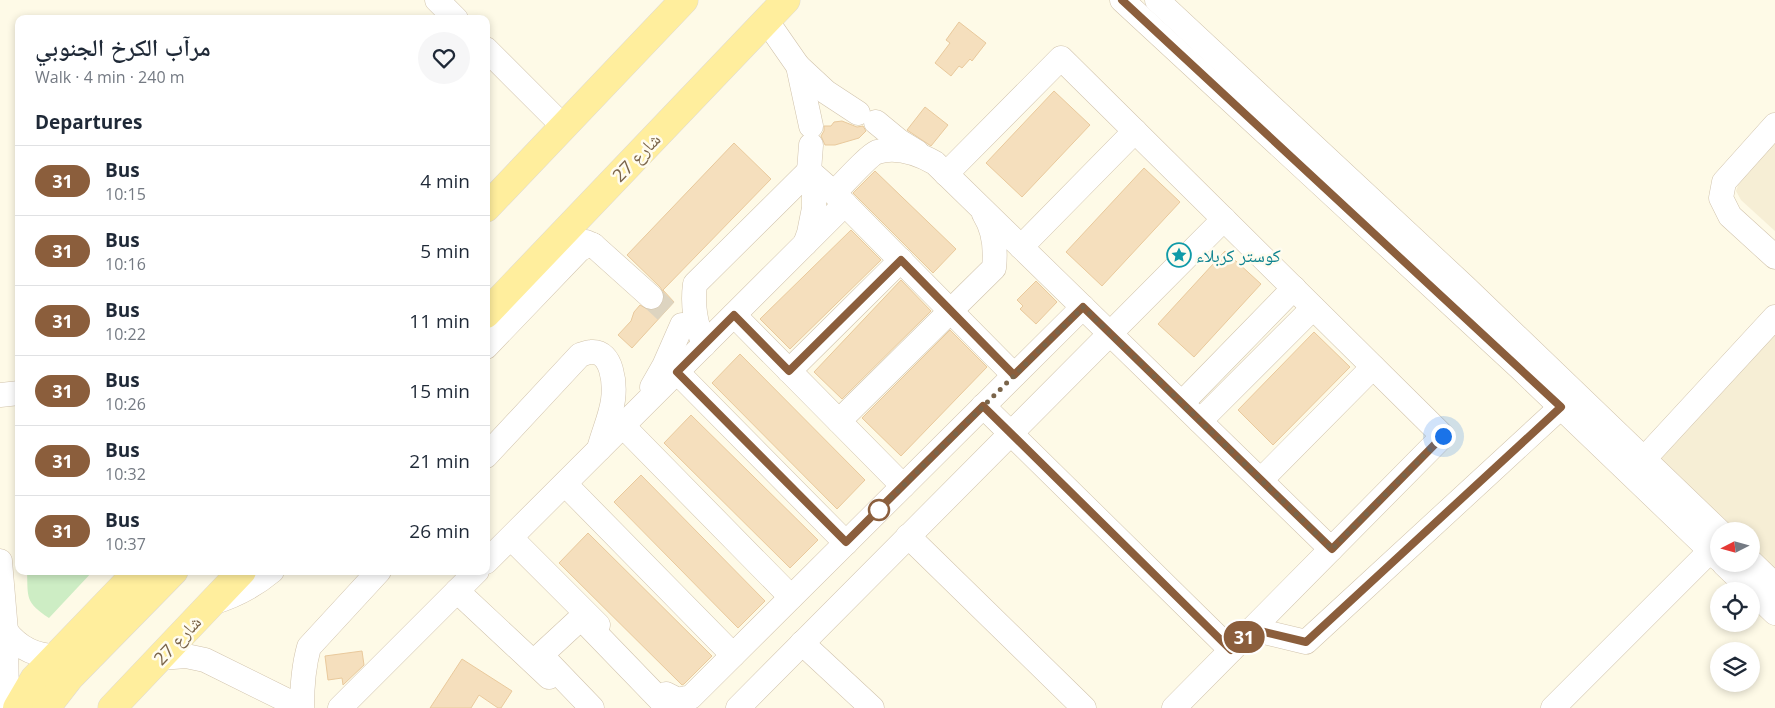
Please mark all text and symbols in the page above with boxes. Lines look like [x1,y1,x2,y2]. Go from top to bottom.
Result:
text: مرآب الكرخ الجنوبي [35,30,211,63]
button: heart [418,32,470,84]
text: Walk · 4 min · 240 m [35,66,185,88]
text: Departures [35,109,142,135]
street label: شارع 27 [607,127,665,187]
text: Bus [105,157,140,183]
text: 4 min [420,168,470,194]
text: 31 [52,169,73,193]
text: 10:15 [105,183,146,205]
text: Bus [105,227,140,253]
text: 5 min [420,238,470,264]
text: 31 [52,239,73,263]
place icon: كوستر كربلاء [1166,242,1192,268]
place label: كوستر كربلاء [1196,243,1281,267]
text: 10:16 [105,253,146,275]
text: Bus [105,297,140,323]
text: 11 min [409,308,470,334]
text: 31 [52,309,73,333]
text: 10:22 [105,323,146,345]
text: Bus [105,367,140,393]
text: 15 min [409,378,470,404]
text: 31 [52,379,73,403]
text: 10:26 [105,393,146,415]
your location [1431,424,1456,449]
text: Bus [105,437,140,463]
text: 21 min [409,448,470,474]
text: 31 [52,449,73,473]
text: 10:32 [105,463,146,485]
unlabelled marker [868,499,890,521]
text: Bus [105,507,140,533]
text: 26 min [409,518,470,544]
text: 31 [52,519,73,543]
north arrow [1710,522,1760,572]
map controls [1710,522,1760,692]
text: 10:37 [105,533,146,555]
button: locate [1710,582,1760,632]
street label: شارع 27 [148,610,206,670]
line badge: 31 [1222,621,1266,653]
text: 31 [1234,625,1254,649]
button: layers [1710,642,1760,692]

